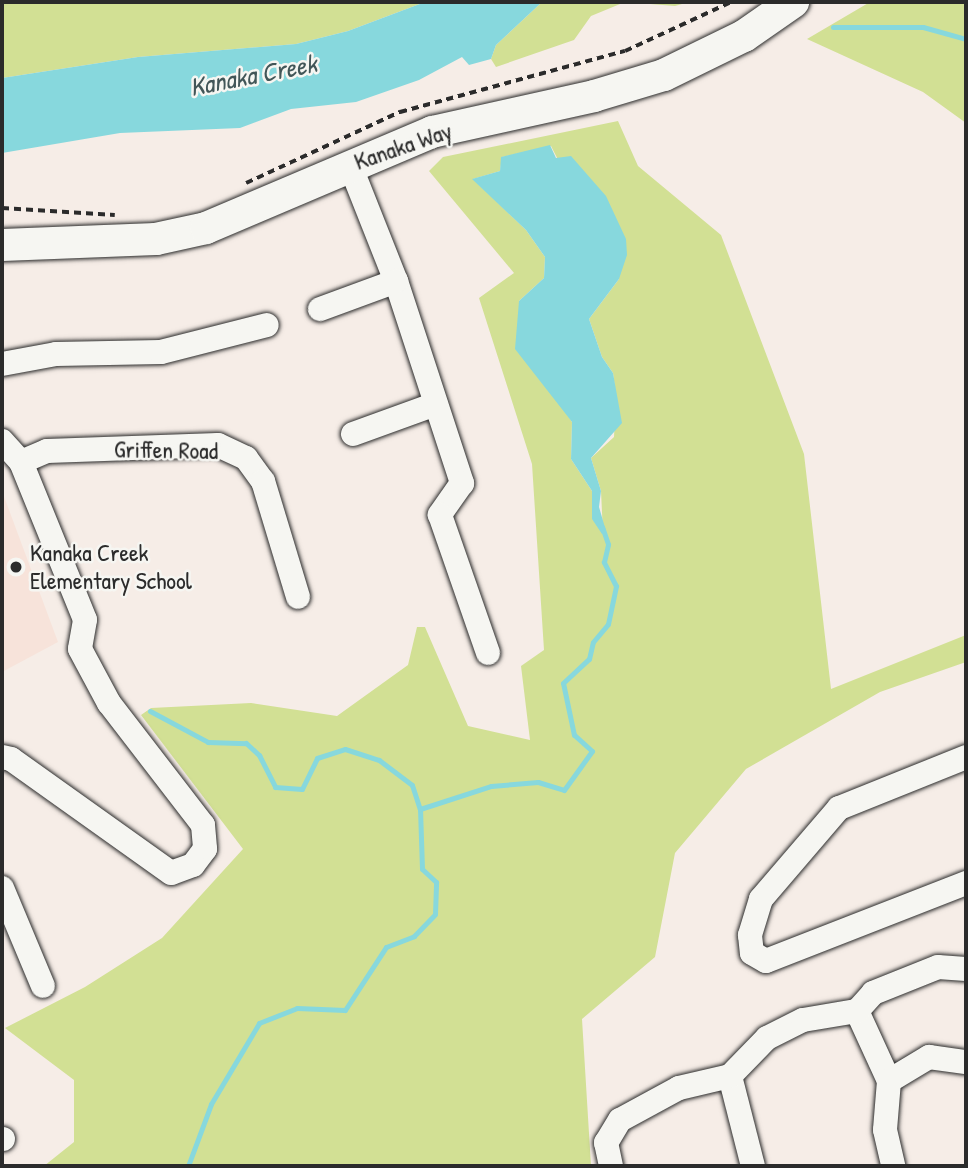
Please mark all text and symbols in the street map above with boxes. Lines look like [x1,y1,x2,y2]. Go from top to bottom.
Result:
water label: Kanaka Creek [187,47,319,103]
street label: Kanaka Way [350,116,456,176]
street label: Griffen Road [114,435,218,465]
place label: Kanaka Creek Elementary School [30,539,192,595]
marker: Kanaka Creek Elementary School [8,559,24,575]

